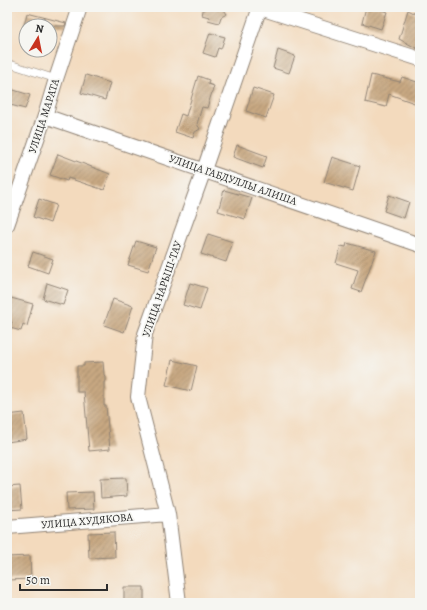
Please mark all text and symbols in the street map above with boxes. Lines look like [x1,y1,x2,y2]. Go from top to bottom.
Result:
north arrow [18,18,58,58]
text: N [34,21,45,37]
street label: УЛИЦА МАРАТА [25,76,63,155]
street label: УЛИЦА ГАБДУЛЛЫ АЛИША [167,151,300,209]
street label: УЛИЦА НАРЫШ-ТАУ [139,238,186,339]
street label: УЛИЦА ХУДЯКОВА [40,509,134,532]
scale bar [20,566,107,592]
text: 50 m [26,572,50,588]

